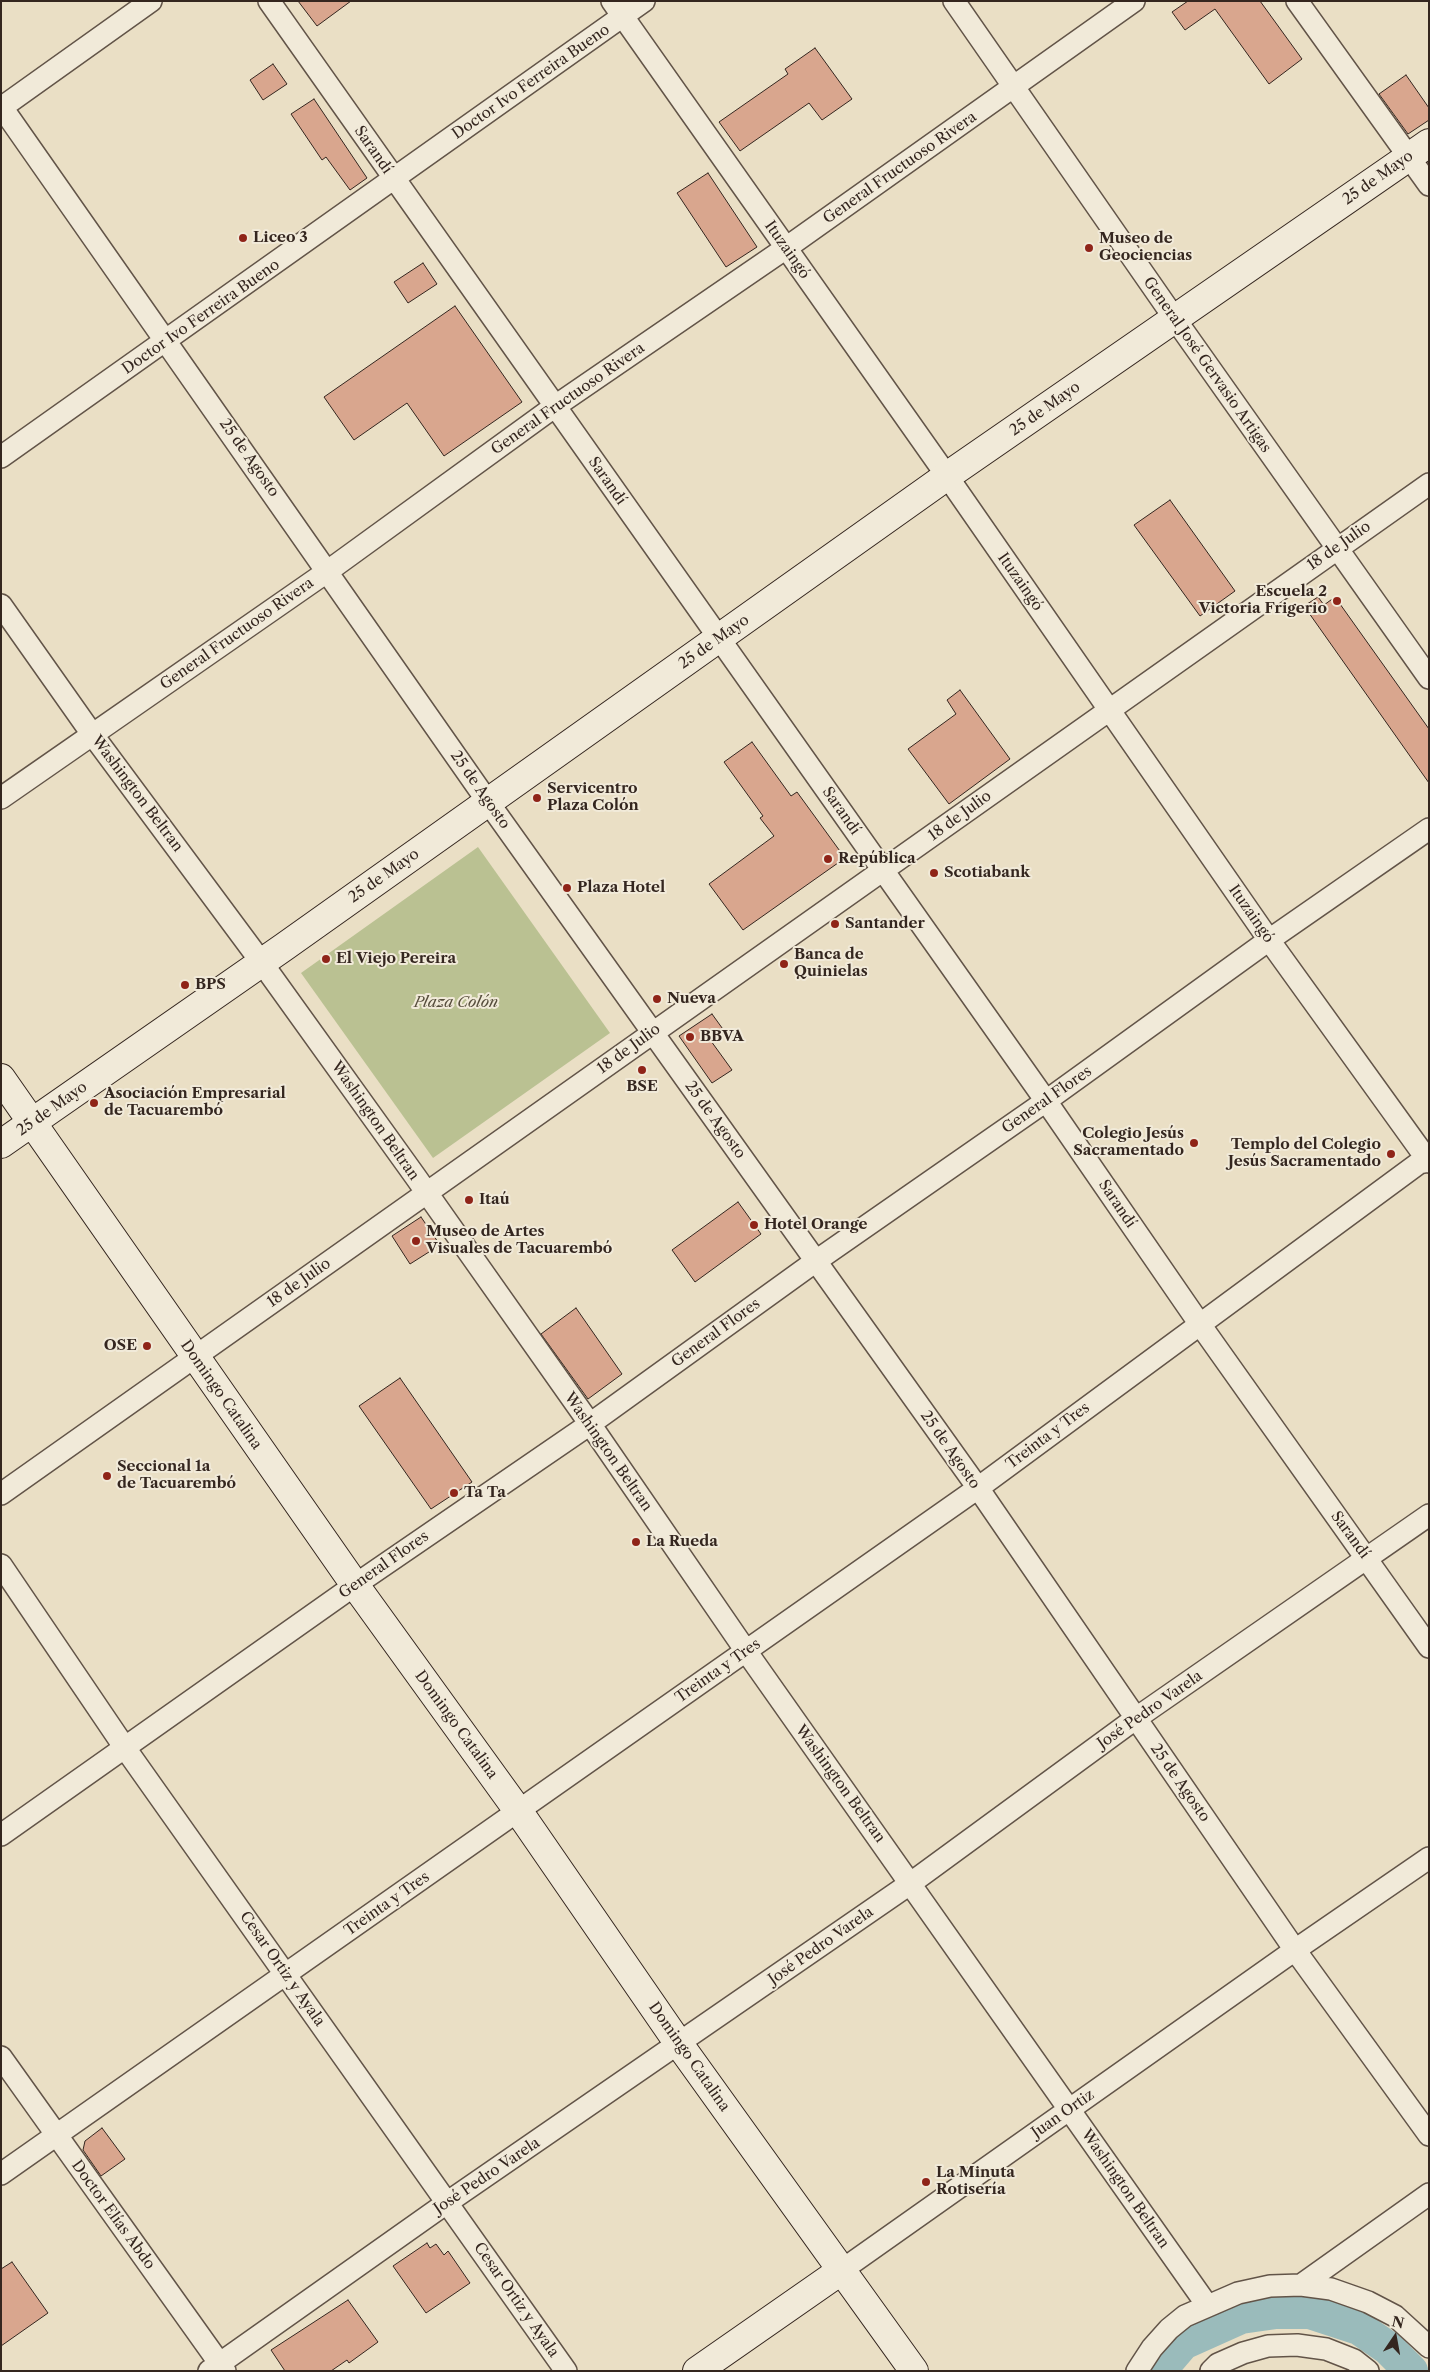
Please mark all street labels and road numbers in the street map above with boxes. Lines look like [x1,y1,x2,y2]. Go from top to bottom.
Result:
street label: Doctor Ivo Ferreira Bueno [449,21,613,143]
street label: General Fructuoso Rivera [820,108,980,228]
street label: Sarandí [350,123,396,177]
street label: 25 de Mayo [1339,147,1417,209]
street label: Ituzaingó [761,218,813,282]
street label: Doctor Ivo Ferreira Bueno [119,256,283,378]
street label: General José Gervasio Artigas [1139,274,1275,456]
street label: General Fructuoso Rivera [488,339,648,459]
street label: 25 de Mayo [1006,378,1084,440]
street label: 25 de Agosto [215,415,283,501]
street label: Sarandí [584,454,630,508]
street label: 18 de Julio [1304,518,1374,574]
street label: Ituzaingó [994,550,1046,614]
street label: General Fructuoso Rivera [157,574,317,694]
street label: 25 de Mayo [675,611,753,673]
street label: Washington Beltran [87,732,187,856]
street label: 25 de Agosto [446,747,514,833]
street label: Sarandí [818,784,864,838]
street label: 18 de Julio [925,787,995,845]
street label: 25 de Mayo [345,845,423,907]
street label: Ituzaingó [1225,882,1277,946]
street label: 18 de Julio [594,1020,664,1078]
street label: Washington Beltran [327,1058,423,1184]
street label: General Flores [999,1062,1095,1138]
street label: 25 de Mayo [13,1078,91,1140]
street label: 25 de Agosto [681,1078,749,1162]
street label: Sarandí [1094,1177,1140,1231]
street label: 18 de Julio [264,1255,334,1311]
street label: General Flores [668,1295,764,1371]
street label: Domingo Catalina [177,1337,265,1453]
street label: Washington Beltran [560,1389,656,1515]
street label: Treinta y Tres [1003,1399,1093,1473]
street label: 25 de Agosto [916,1407,984,1493]
street label: Sarandí [1327,1508,1373,1562]
street label: General Flores [336,1527,432,1603]
street label: Treinta y Tres [672,1635,764,1707]
street label: Domingo Catalina [411,1667,501,1783]
street label: José Pedro Varela [1094,1667,1206,1753]
street label: Washington Beltran [791,1722,889,1846]
street label: 25 de Agosto [1146,1740,1214,1826]
street label: Treinta y Tres [341,1868,433,1940]
street label: José Pedro Varela [765,1903,877,1989]
street label: Cesar Ortiz y Ayala [236,1908,328,2030]
street label: Domingo Catalina [645,1999,733,2115]
street label: Juan Ortiz [1028,2086,1098,2142]
street label: Washington Beltran [1077,2126,1173,2252]
street label: José Pedro Varela [431,2134,543,2218]
street label: Doctor Elías Abdo [67,2157,159,2273]
street label: Cesar Ortiz y Ayala [470,2239,562,2361]

